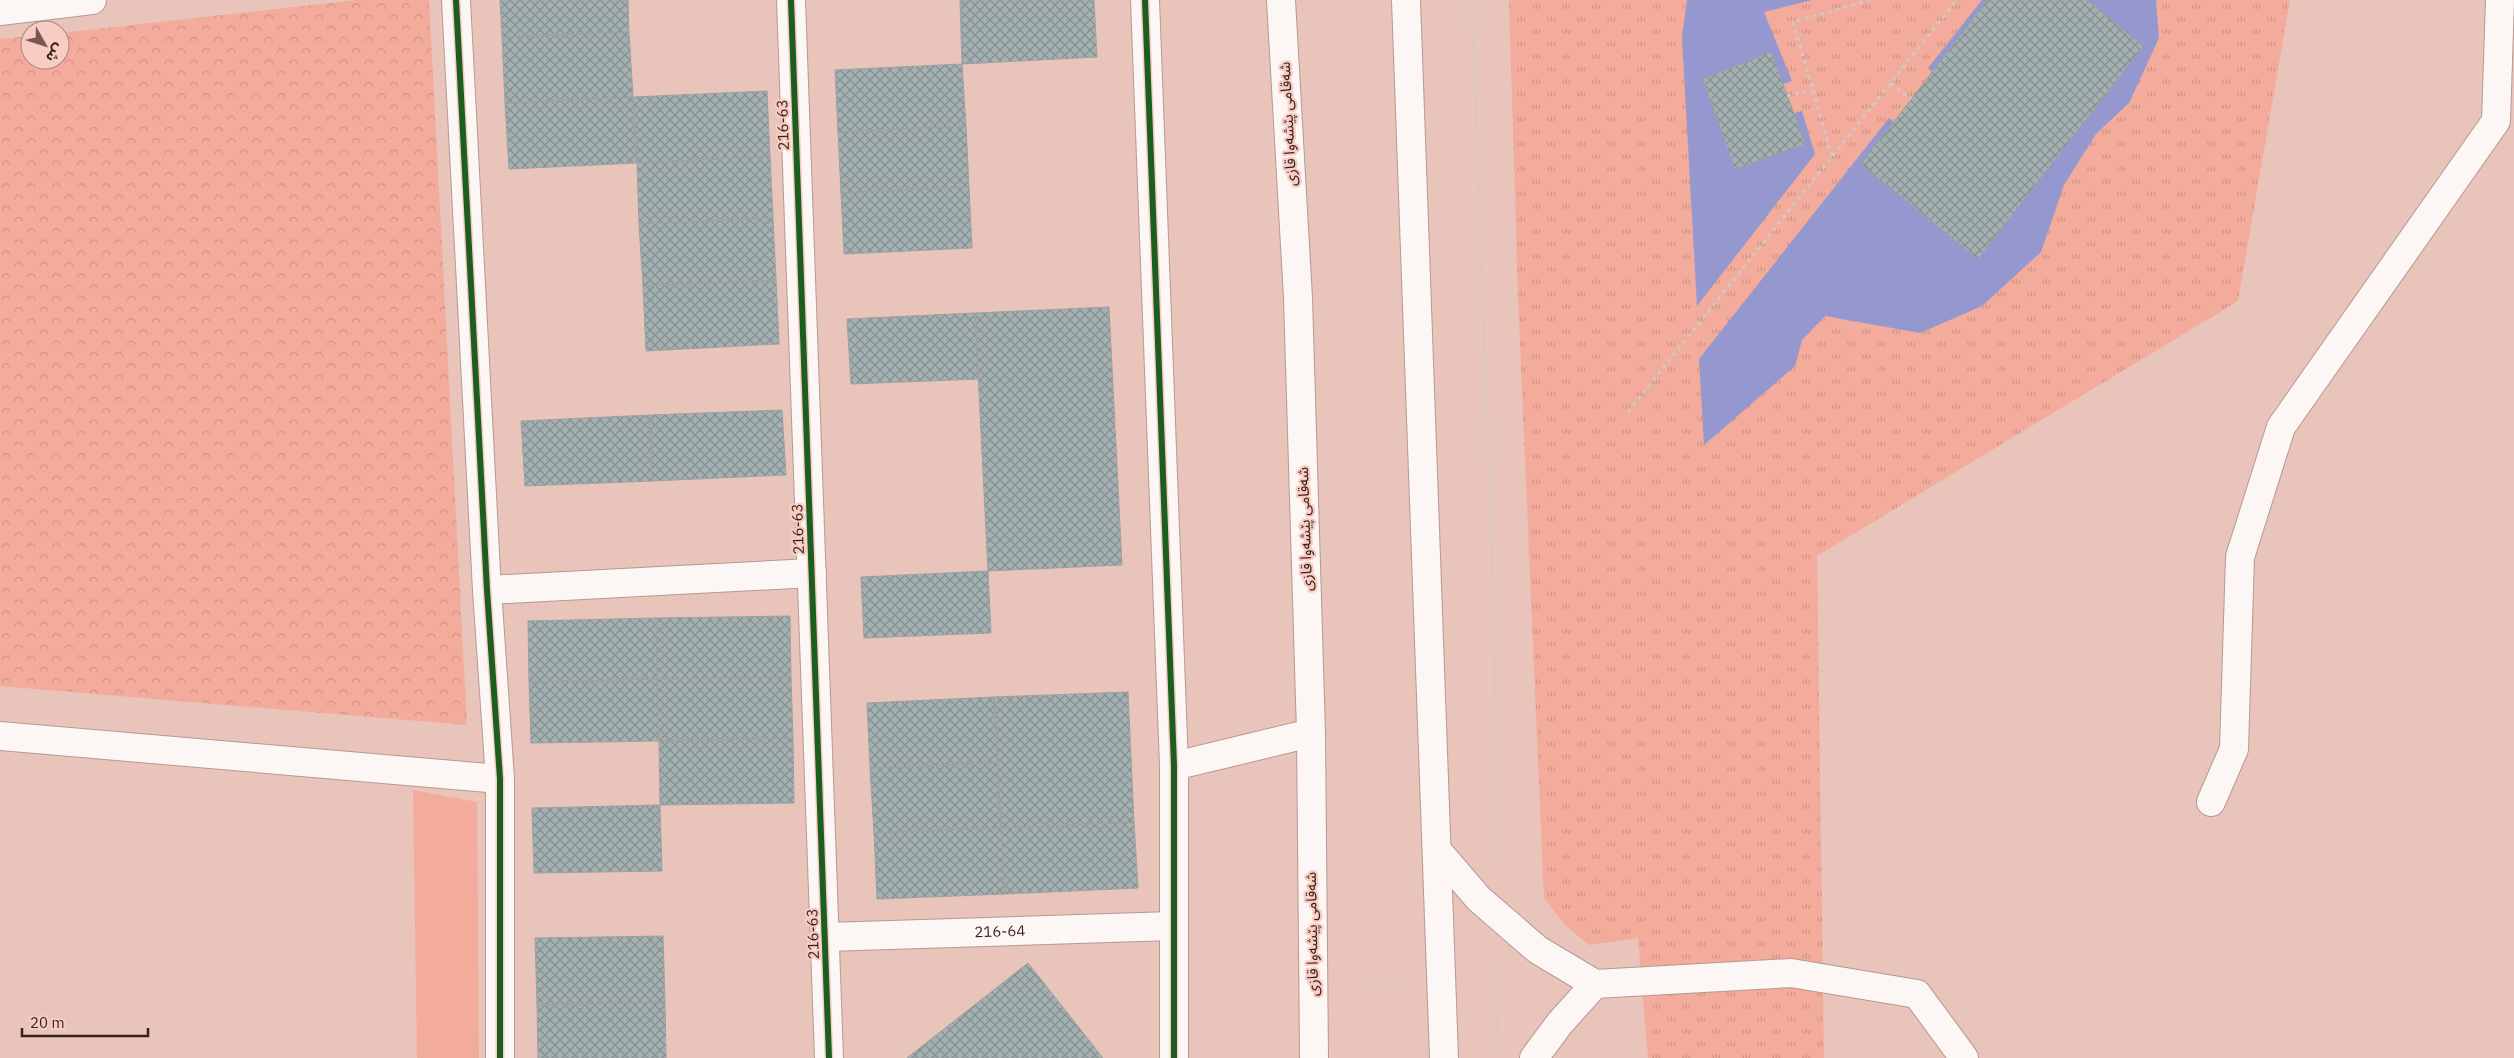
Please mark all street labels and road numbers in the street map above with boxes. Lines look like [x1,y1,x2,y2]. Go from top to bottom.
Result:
street label: شەقامی پێشەوا قازی [1275,61,1301,187]
street label: 216-63 [772,99,793,151]
street label: شەقامی پێشەوا قازی [1293,466,1317,592]
street label: 216-63 [787,503,808,555]
street label: شەقامی پێشەوا قازی [1301,871,1323,996]
street label: 216-63 [802,908,823,960]
street label: 216-64 [974,921,1026,941]

